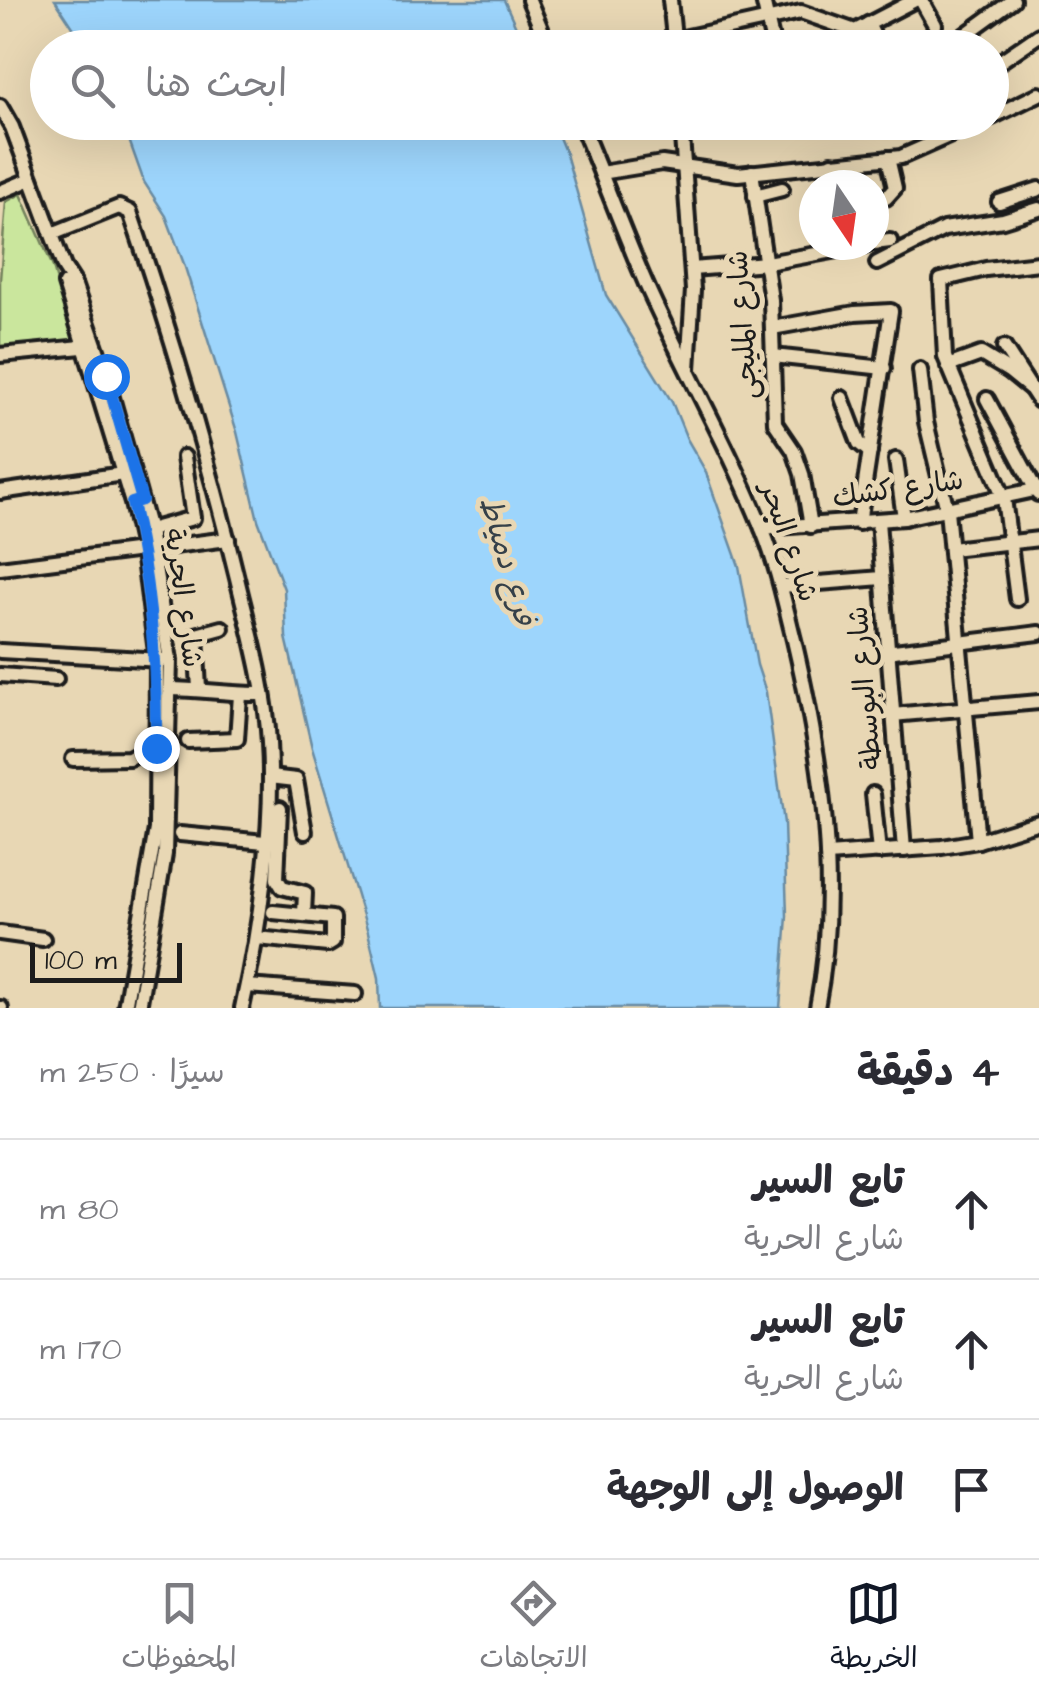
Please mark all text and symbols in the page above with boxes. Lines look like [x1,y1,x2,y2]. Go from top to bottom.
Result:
search box [30,30,1009,140]
icon: search [65,58,120,113]
text: ابحث هنا [145,59,287,111]
north arrow [799,170,889,260]
street label: شارع المليجى [718,249,768,401]
route start [84,354,130,400]
street label: شارع كشك [830,461,966,517]
street label: شارع البحر [750,475,828,607]
water label: فرع دمياط [469,492,546,632]
street label: شارع الحرية [154,526,212,670]
street label: شارع البوسطة [838,605,892,771]
route end [134,726,180,772]
scale bar [30,938,182,983]
text: 100 m [45,941,117,980]
text: 4 دقيقة [857,1044,999,1102]
text: سيرًا · 250 m [40,1050,225,1095]
text: تابع السير [753,1156,904,1208]
icon: ahead [944,1182,999,1237]
text: 80 m [40,1187,119,1232]
text: شارع الحرية [744,1217,904,1262]
text: تابع السير [753,1296,904,1348]
icon: ahead [944,1322,999,1377]
text: 170 m [40,1327,122,1372]
text: شارع الحرية [744,1357,904,1402]
icon: arrive [944,1462,999,1517]
text: الوصول إلى الوجهة [606,1463,904,1515]
tab: المحفوظات [121,1576,237,1682]
tab: الاتجاهات [479,1576,588,1682]
tab: الخريطة [830,1576,918,1682]

